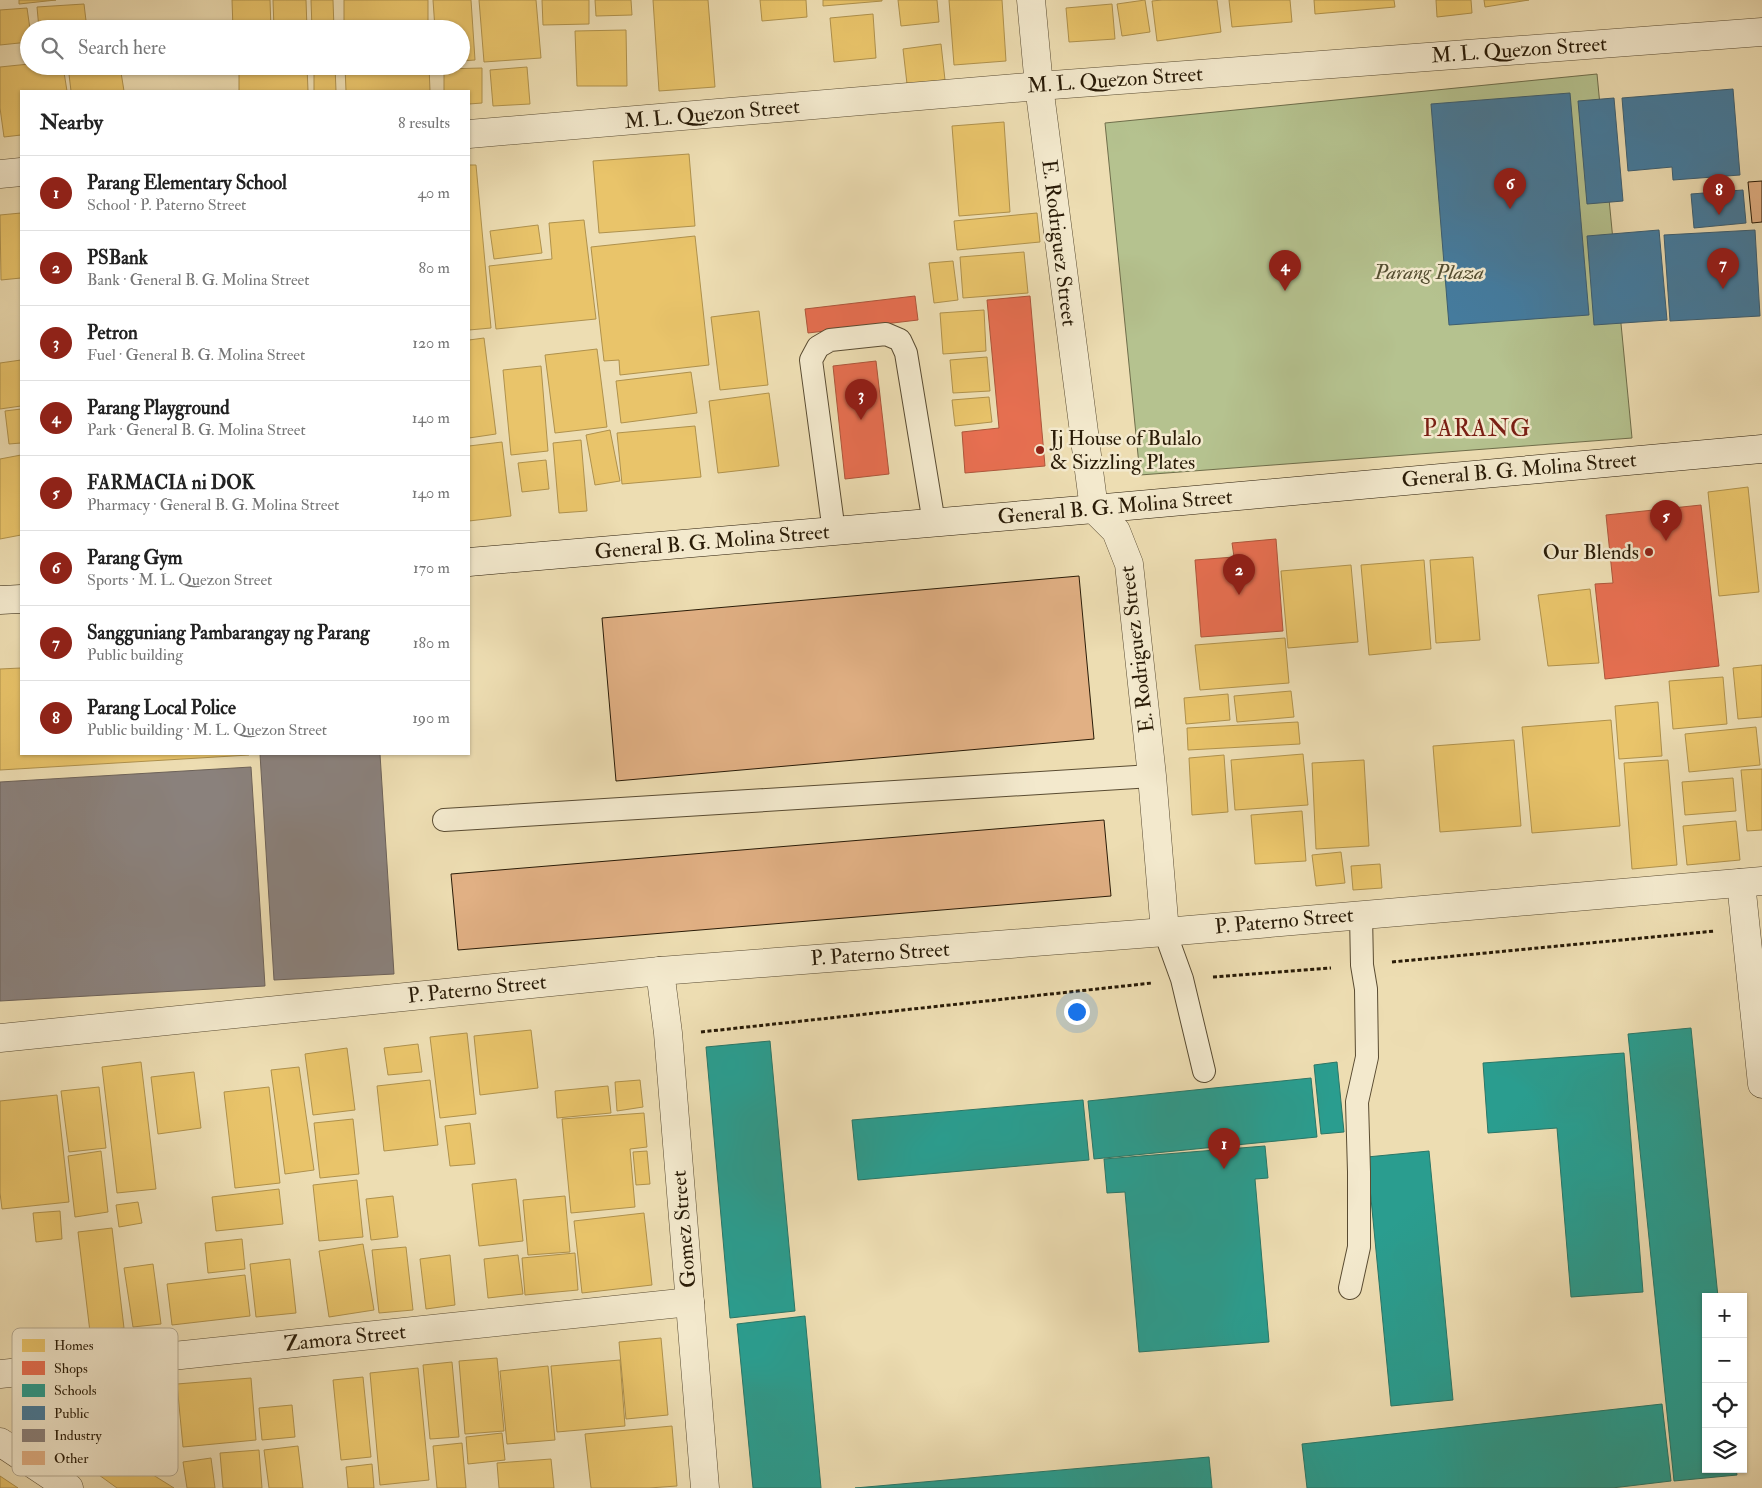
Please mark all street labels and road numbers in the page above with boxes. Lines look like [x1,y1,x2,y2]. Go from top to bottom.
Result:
street label: M. L. Quezon Street [1430,30,1608,70]
street label: M. L. Quezon Street [1026,60,1204,100]
street label: M. L. Quezon Street [623,93,801,135]
street label: E. Rodriguez Street [1035,158,1083,328]
street label: General B. G. Molina Street [1400,446,1638,494]
street label: General B. G. Molina Street [996,483,1234,531]
street label: General B. G. Molina Street [593,518,831,566]
street label: E. Rodriguez Street [1113,564,1161,734]
street label: P. Paterno Street [1213,901,1355,941]
street label: P. Paterno Street [810,936,951,972]
street label: P. Paterno Street [406,968,548,1010]
street label: Gomez Street [665,1169,703,1289]
street label: Zamora Street [283,1318,407,1358]

